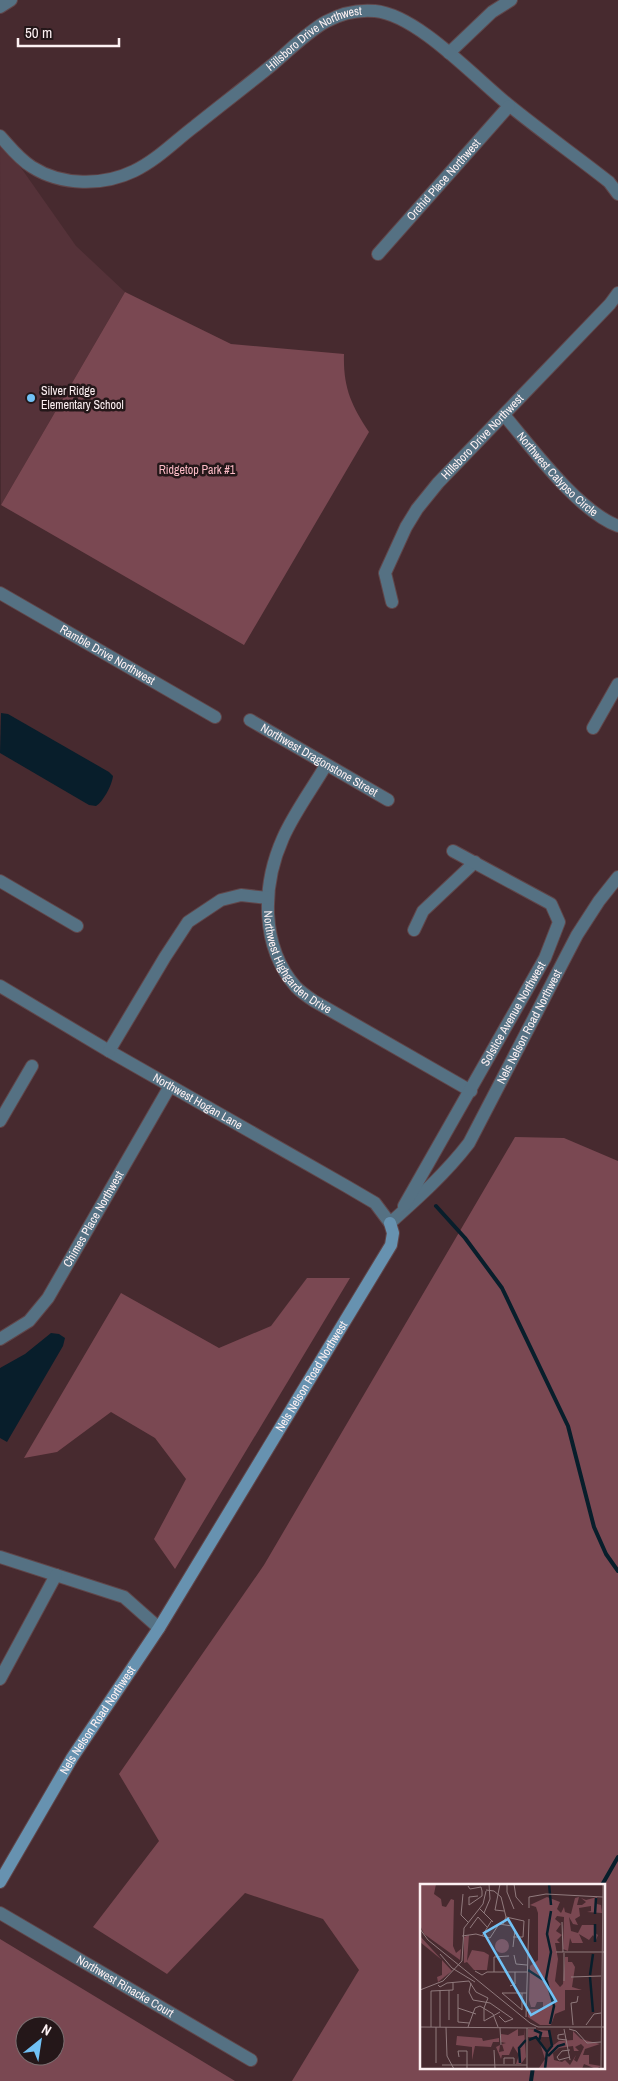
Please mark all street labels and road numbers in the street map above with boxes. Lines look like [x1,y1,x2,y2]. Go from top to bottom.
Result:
street label: Hillsboro Drive Northwest [263,3,363,75]
street label: Orchid Place Northwest [403,135,484,224]
street label: Hillsboro Drive Northwest [438,391,527,483]
street label: Northwest Calypso Circle [513,429,601,520]
street label: Ramble Drive Northwest [57,621,158,689]
street label: Northwest Dragonstone Street [258,720,381,800]
street label: Northwest Highgarden Drive [260,910,335,1017]
street label: Solstice Avenue Northwest [477,959,549,1069]
street label: Nels Nelson Road Northwest [493,967,566,1086]
street label: Northwest Hogan Lane [150,1070,245,1133]
street label: Chimes Place Northwest [59,1168,128,1270]
street label: Nels Nelson Road Northwest [272,1318,351,1435]
street label: Nels Nelson Road Northwest [56,1663,139,1777]
street label: Northwest Rinacke Court [74,1952,177,2021]

